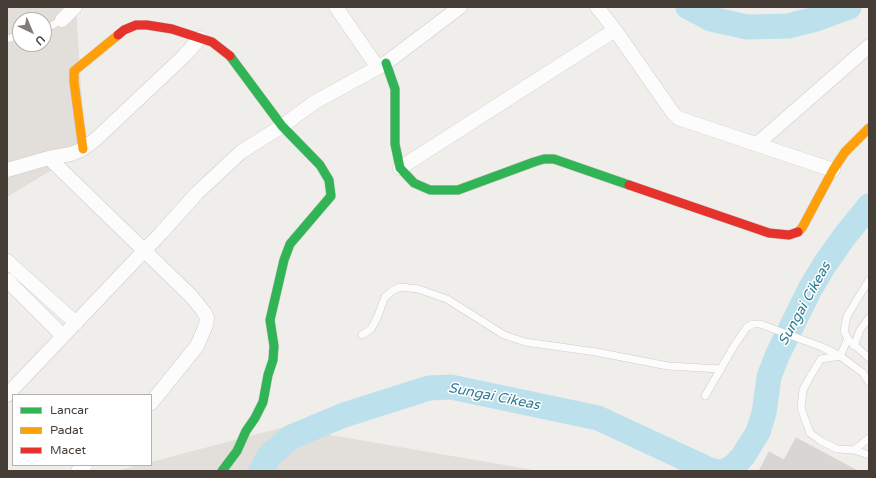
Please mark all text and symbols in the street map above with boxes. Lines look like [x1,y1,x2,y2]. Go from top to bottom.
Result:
north arrow [12,12,52,52]
text: U [32,33,48,48]
water label: Sungai Cikeas [775,259,835,349]
water label: Sungai Cikeas [447,380,541,414]
legend [12,394,152,466]
text: Lancar [50,403,89,417]
text: Padat [50,423,83,437]
text: Macet [50,443,86,457]

